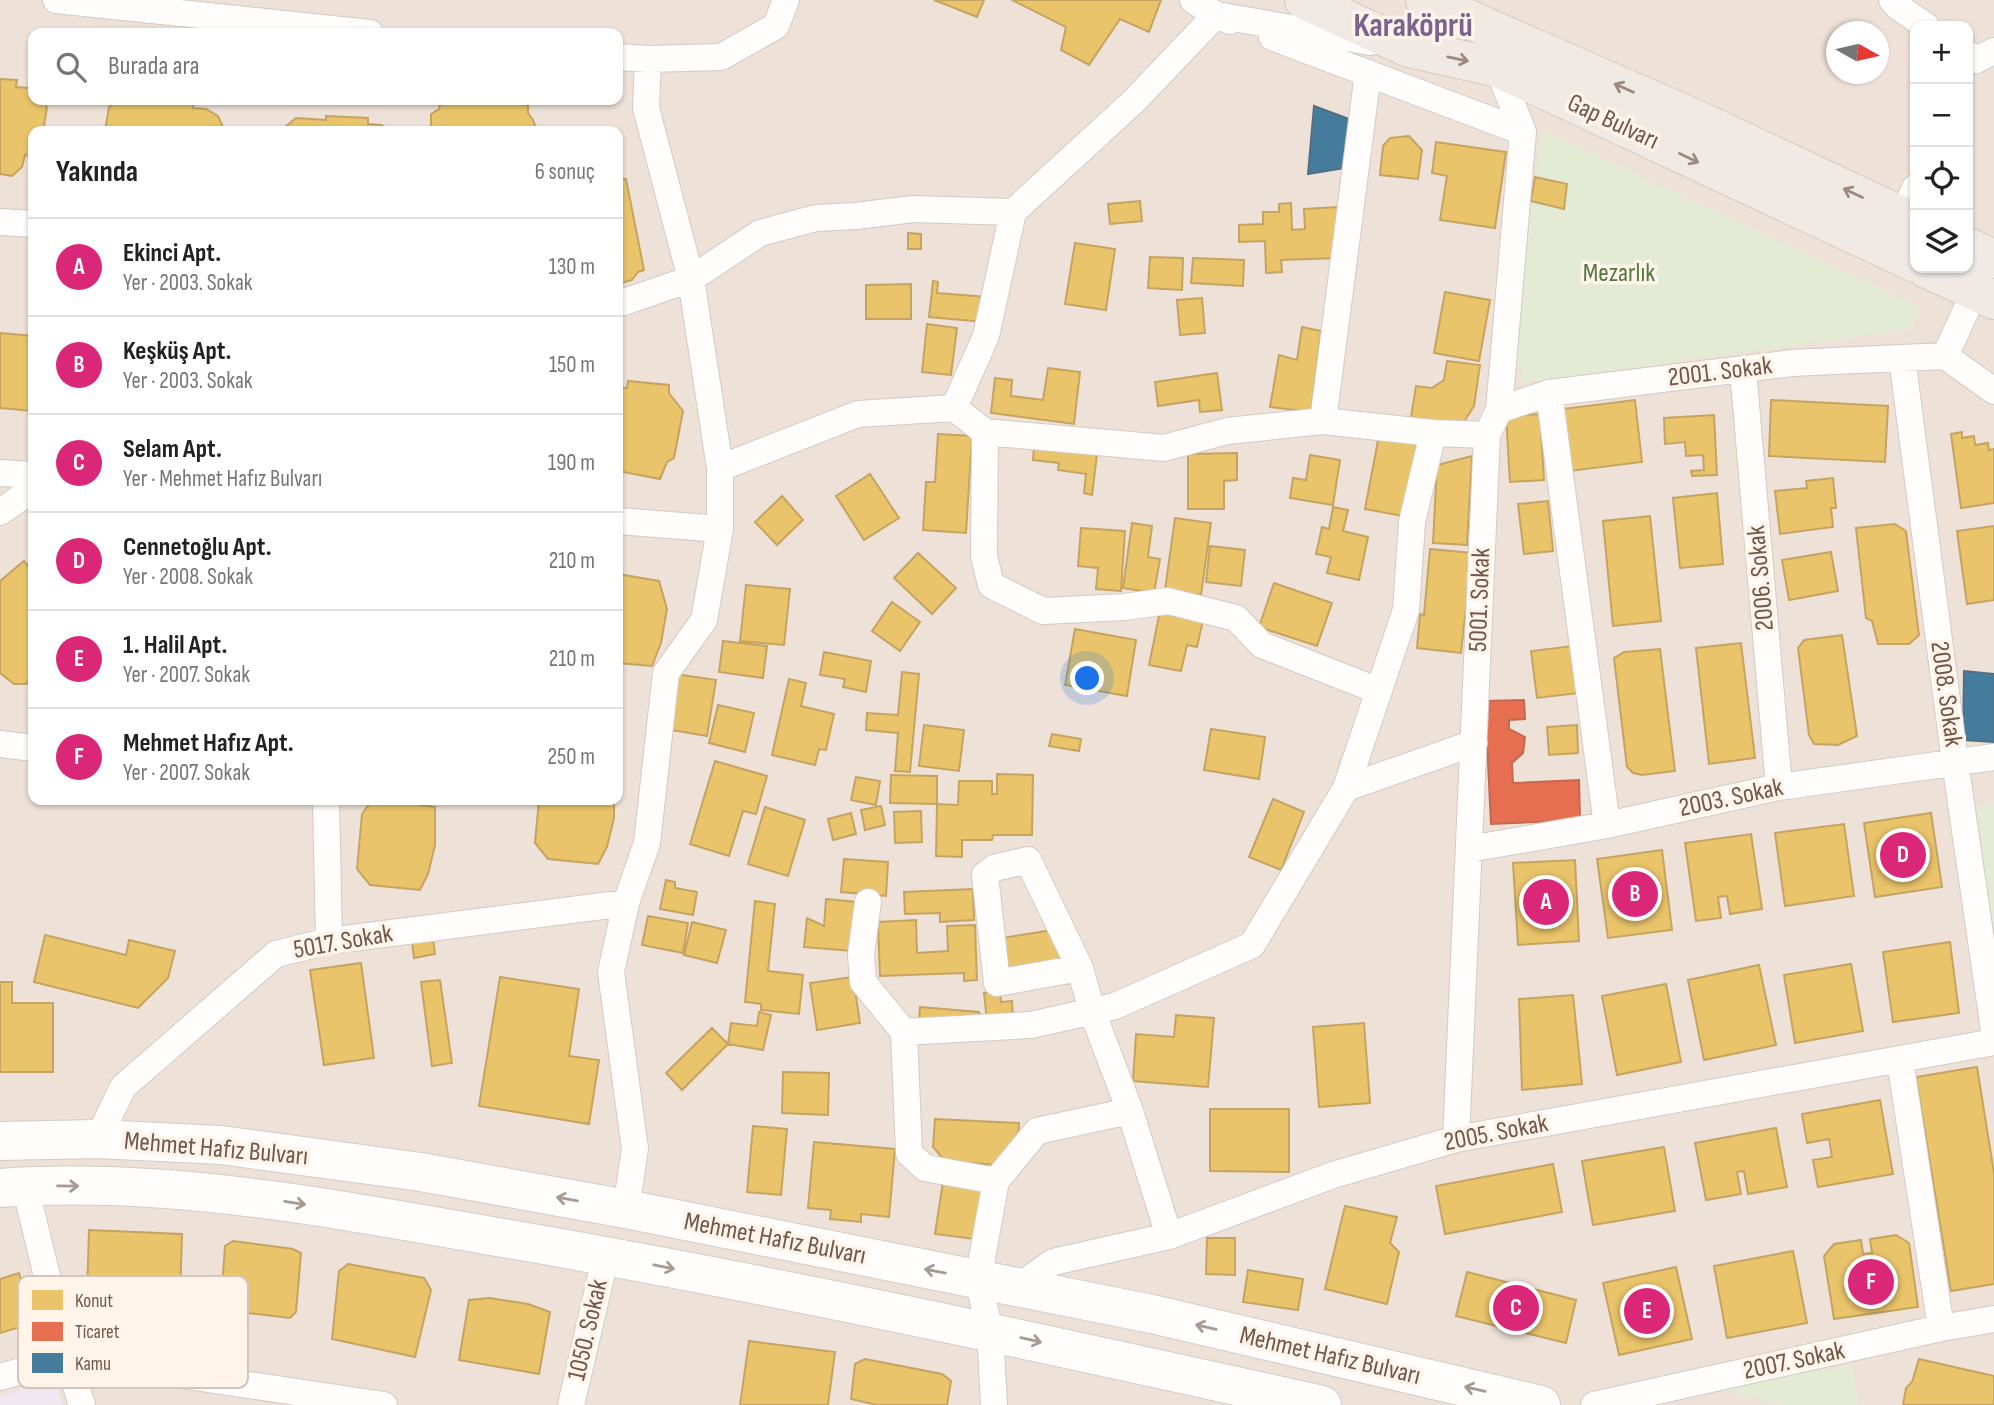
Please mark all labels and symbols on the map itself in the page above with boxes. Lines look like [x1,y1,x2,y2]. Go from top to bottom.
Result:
district label: Karaköprü [1353,6,1473,46]
north arrow [1826,21,1889,84]
one-way arrow [1446,53,1469,67]
one-way arrow [1614,81,1636,94]
street label: Gap Bulvarı [1562,87,1664,157]
one-way arrow [1678,151,1699,165]
one-way arrow [1843,186,1865,199]
park label: Mezarlık [1583,258,1655,289]
street label: 2001. Sokak [1666,350,1774,394]
street label: 2006. Sokak [1741,524,1781,632]
street label: 5001. Sokak [1463,547,1497,653]
street label: 2008. Sokak [1923,639,1969,749]
your location [1070,661,1104,695]
street label: 2003. Sokak [1676,772,1786,824]
pin: D [1880,829,1926,881]
pin: B [1612,868,1658,920]
pin: A [1523,876,1569,928]
street label: 5017. Sokak [291,918,395,966]
street label: 2005. Sokak [1441,1108,1551,1158]
street label: Mehmet Hafız Bulvarı [123,1126,309,1172]
one-way arrow [56,1179,79,1193]
one-way arrow [556,1192,579,1205]
one-way arrow [283,1197,306,1210]
street label: Mehmet Hafız Bulvarı [682,1206,868,1272]
pin: F [1848,1256,1894,1308]
one-way arrow [652,1260,675,1274]
one-way arrow [924,1264,947,1278]
legend [18,1276,248,1388]
street label: 1050. Sokak [561,1276,615,1384]
pin: C [1493,1282,1539,1334]
pin: E [1624,1285,1670,1337]
text: Konut [75,1290,113,1313]
one-way arrow [1195,1319,1218,1333]
street label: Mehmet Hafız Bulvarı [1237,1320,1423,1392]
text: Ticaret [75,1321,120,1344]
one-way arrow [1019,1334,1042,1348]
street label: 2007. Sokak [1741,1335,1848,1387]
text: Kamu [75,1353,111,1376]
one-way arrow [1464,1382,1487,1396]

